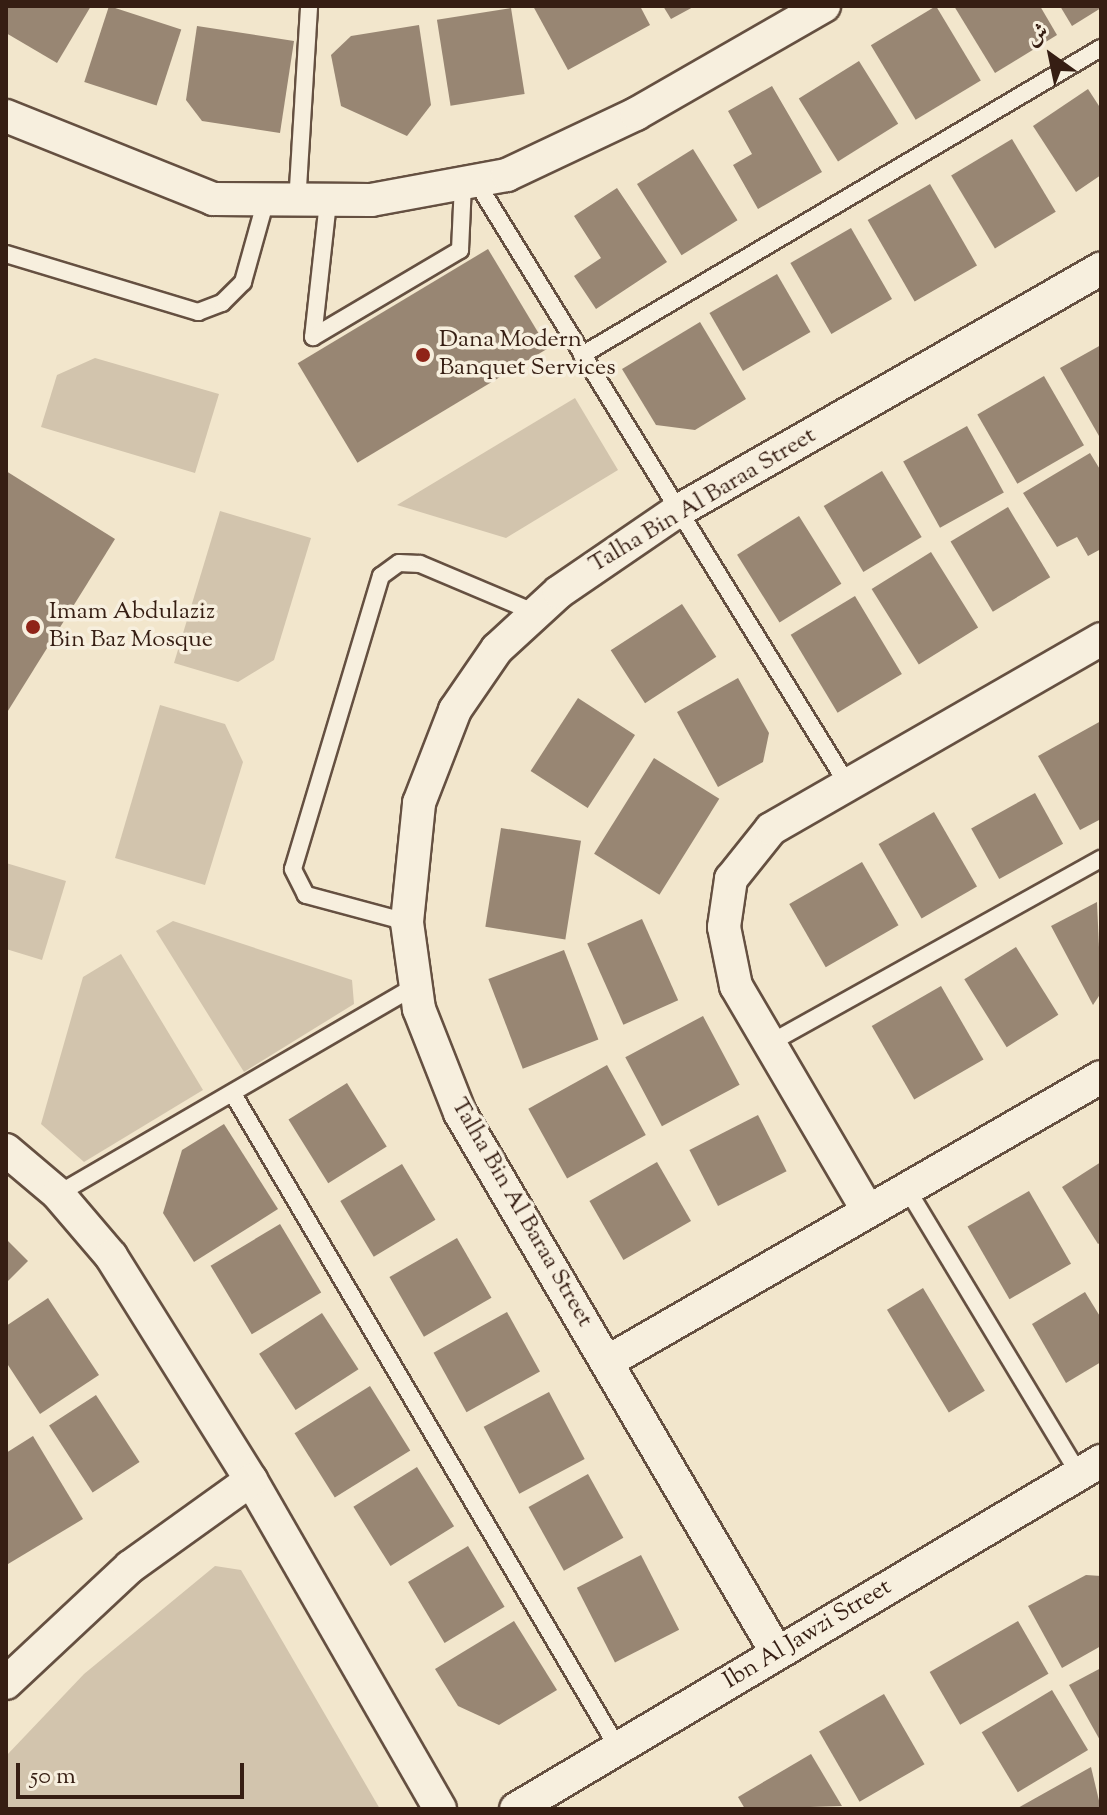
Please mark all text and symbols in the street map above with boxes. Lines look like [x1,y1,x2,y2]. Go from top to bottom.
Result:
north arrow [1011,16,1091,96]
text: ش [1020,17,1056,55]
place label: Dana Modern Banquet Services [439,327,616,383]
marker: Dana Modern Banquet Services [414,346,432,364]
street label: Talha Bin Al Baraa Street [584,422,822,580]
place label: Imam Abdulaziz Bin Baz Mosque [49,599,215,655]
marker: Imam Abdulaziz Bin Baz Mosque [24,618,42,636]
street label: Talha Bin Al Baraa Street [444,1093,598,1333]
street label: Ibn Al Jawzi Street [719,1574,897,1696]
scale bar [20,1747,248,1797]
text: 50 m [30,1760,76,1794]

